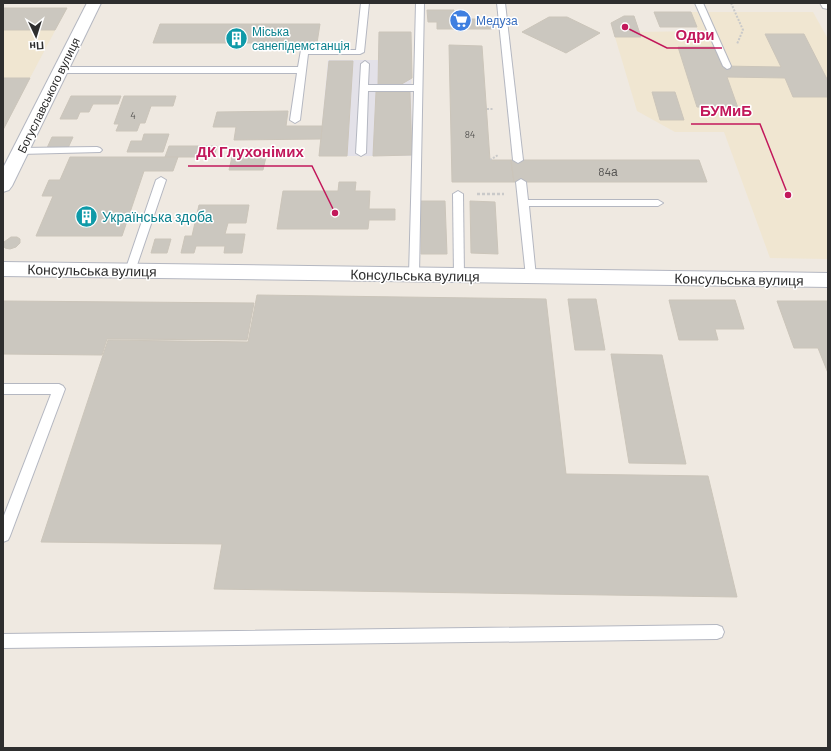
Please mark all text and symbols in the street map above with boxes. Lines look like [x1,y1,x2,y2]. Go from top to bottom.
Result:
supermarket icon: Медуза [447,7,473,33]
place label: Медуза [476,13,518,28]
north arrow [16,16,56,56]
callout: Одри [667,21,722,48]
place label: Міська санепідемстанція [252,24,350,53]
building icon: Міська санепідемстанція [223,25,249,51]
text: Одри [675,25,715,43]
street label: Богуславського вулиця [14,35,83,156]
text: Пн [29,39,44,53]
callout: БУМиБ [691,97,760,124]
text: БУМиБ [700,101,752,119]
house number: 4 [130,109,136,121]
house number: 84 [465,128,475,140]
callout: ДК Глухонімих [188,139,312,166]
text: ДК Глухонімих [196,142,304,160]
house number: 84а [598,164,618,178]
building icon: Українська здоба [74,203,100,229]
place label: Українська здоба [102,208,213,225]
street label: Консульська вулиця [27,260,157,280]
street label: Консульська вулиця [350,265,480,285]
street label: Консульська вулиця [674,269,804,289]

